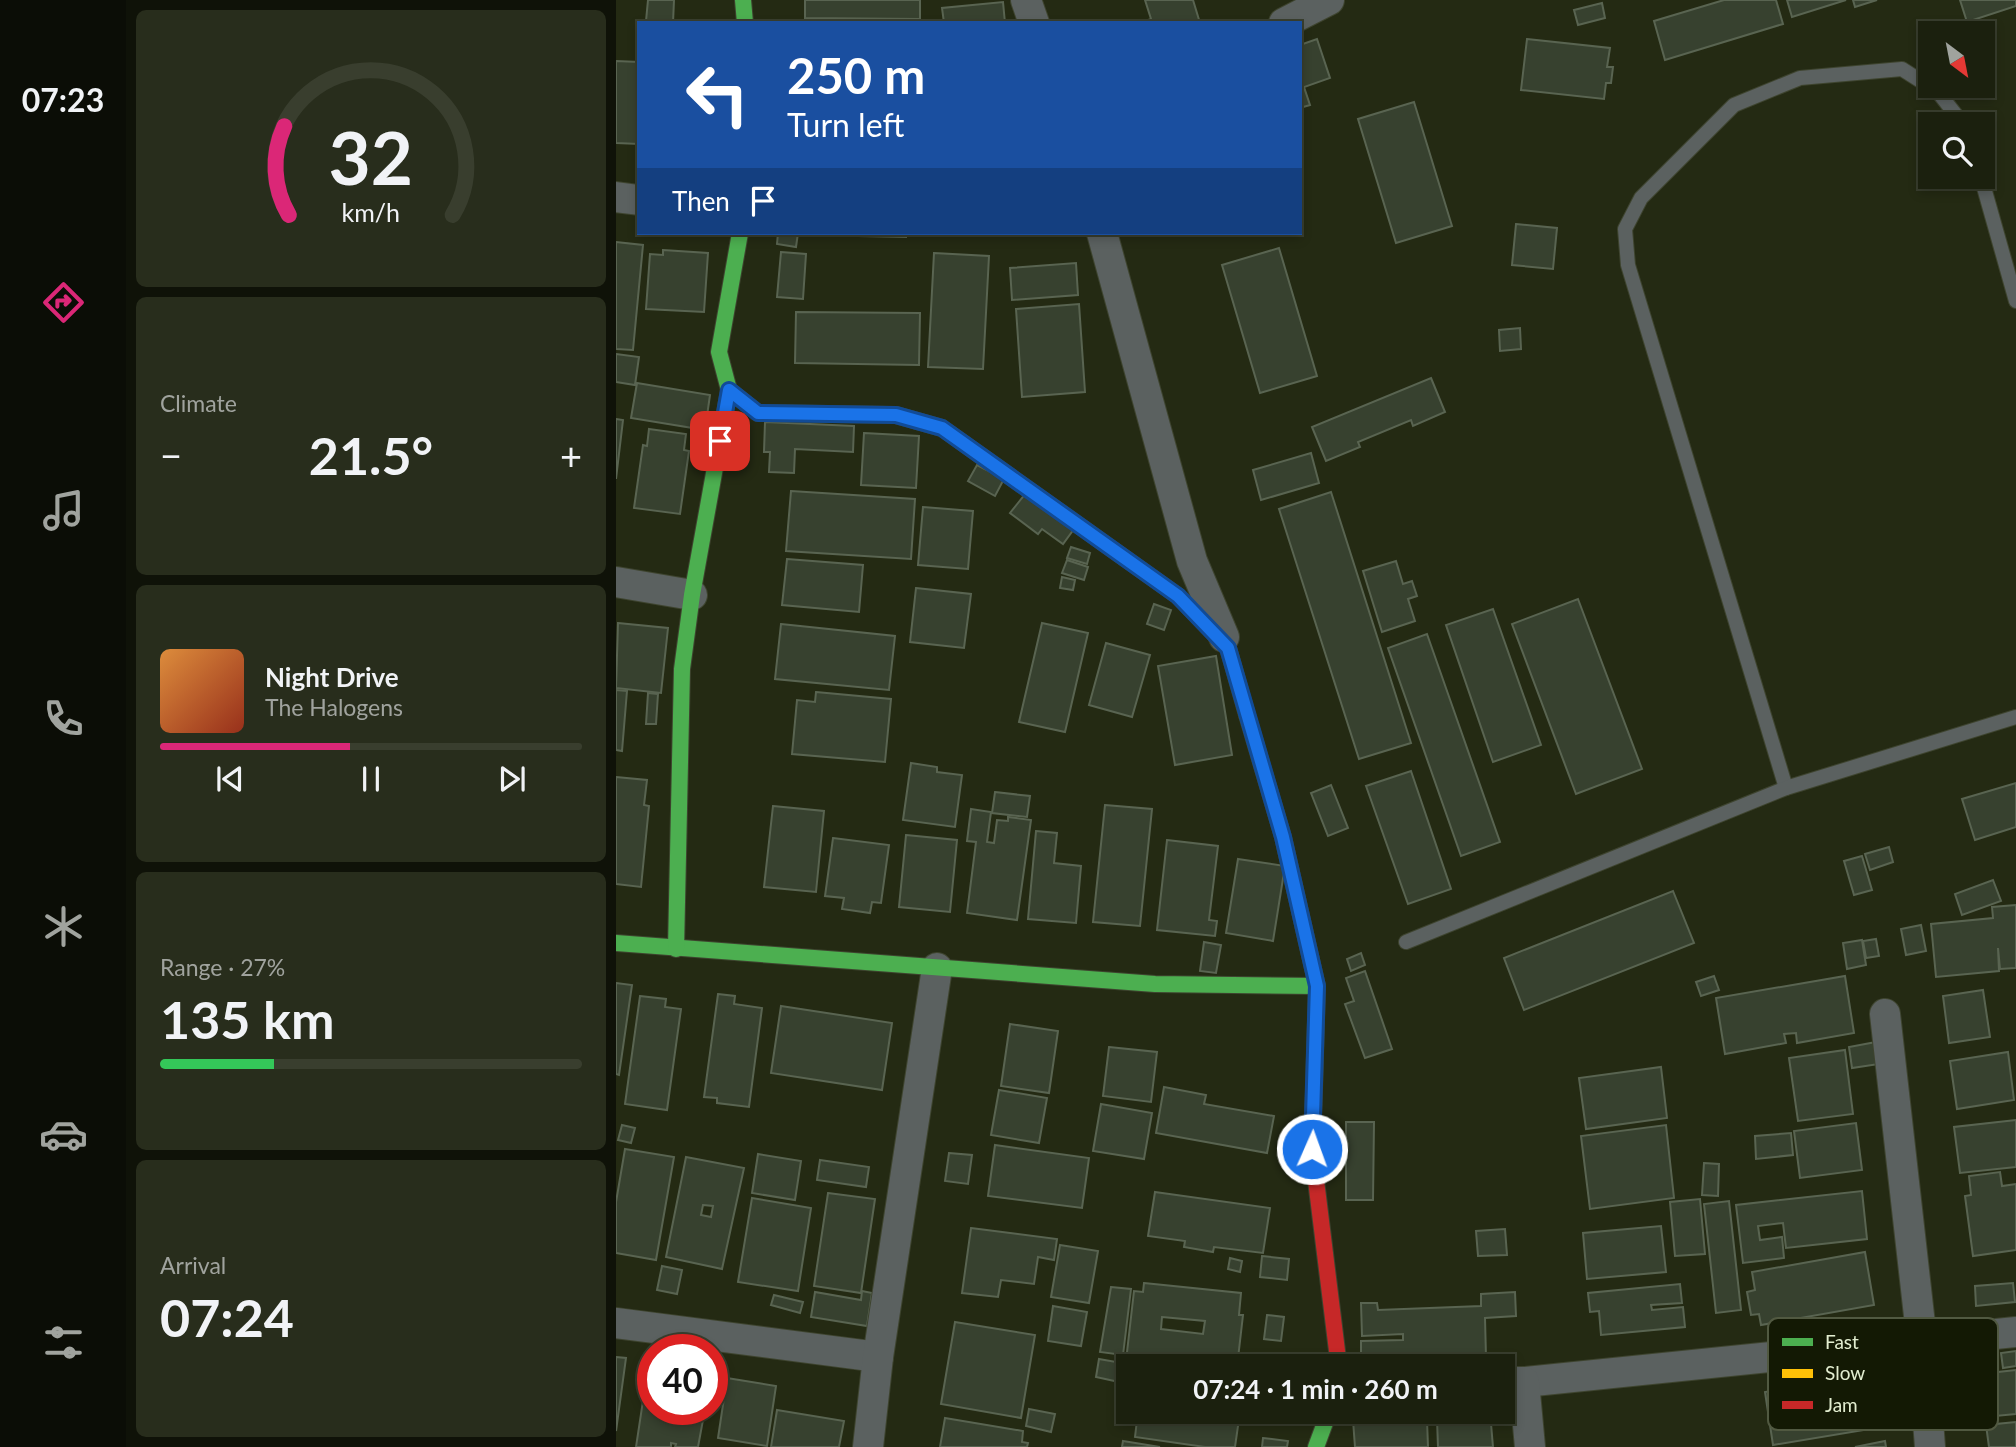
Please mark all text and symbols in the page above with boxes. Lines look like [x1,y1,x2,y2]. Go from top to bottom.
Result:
north arrow [1918,21,1995,98]
map controls [1918,21,1995,189]
text: 250 m [787,46,925,104]
icon: left [672,49,763,140]
text: 07:23 [22,80,104,119]
text: Turn left [787,105,904,144]
button: search [1918,112,1995,189]
text: 32 [329,113,413,201]
icon: arrive [744,182,782,220]
text: Then [672,185,730,217]
text: km/h [342,197,400,227]
icon: directions [39,278,88,327]
text: Climate [160,389,237,417]
pin [690,411,750,471]
icon: arrive [701,422,739,460]
text: 21.5° [309,424,433,486]
text: − [160,432,182,478]
text: + [560,432,582,478]
icon: music [39,486,88,535]
text: Night Drive [265,661,399,693]
text: The Halogens [265,693,403,721]
icon: phone [39,694,88,743]
icon: previous [211,760,249,798]
icon: pause [352,760,390,798]
icon: next [493,760,531,798]
icon: climate [39,902,88,951]
text: Range · 27% [160,953,285,981]
text: 135 km [160,988,334,1050]
icon: car [39,1110,88,1159]
position arrow [1275,1112,1349,1186]
text: Arrival [160,1251,226,1279]
text: 07:24 [160,1286,294,1348]
icon: filters [39,1318,88,1367]
legend [1768,1318,1998,1430]
text: Fast [1825,1330,1859,1353]
speed limit sign: 40 [637,1334,728,1425]
text: Slow [1825,1361,1865,1384]
text: 07:24 · 1 min · 260 m [1193,1373,1438,1405]
text: Jam [1825,1393,1858,1416]

